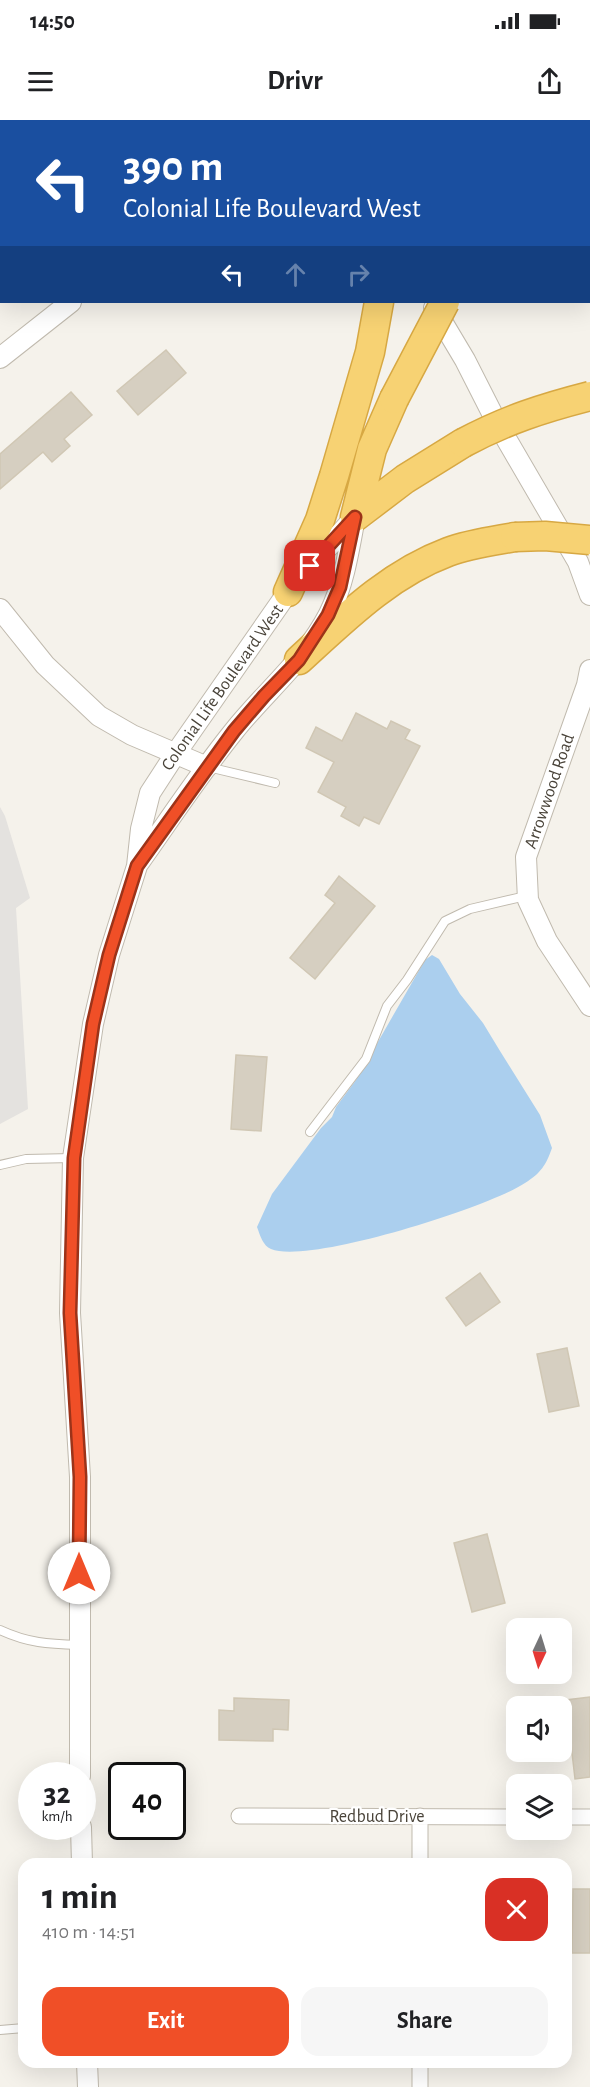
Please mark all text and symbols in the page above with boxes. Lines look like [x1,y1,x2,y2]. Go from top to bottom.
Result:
text: 14:50 [30,10,75,32]
icon: menu [24,65,57,98]
icon: share [533,65,566,98]
text: Drivr [267,67,323,94]
icon: left [24,144,102,222]
text: 390 m [123,146,224,188]
text: Colonial Life Boulevard West [123,195,421,222]
icon: left [216,258,249,291]
icon: ahead [279,258,312,291]
icon: right [342,258,375,291]
pin [284,540,335,591]
icon: arrive [293,549,326,582]
street label: Colonial Life Boulevard West [159,601,287,774]
street label: Arrowwood Road [522,732,578,851]
position arrow [47,1541,111,1605]
north arrow [506,1618,572,1684]
map controls [506,1618,572,1840]
button: sound [506,1696,572,1762]
speed limit sign: 40 [108,1762,186,1840]
button: layers [506,1774,572,1840]
text: 32 [43,1779,71,1809]
street label: Redbud Drive [329,1808,425,1826]
text: km/h [42,1809,72,1824]
button: close [485,1878,548,1941]
text: 1 min [42,1879,118,1915]
text: 410 m · 14:51 [42,1922,136,1942]
button: Exit [42,1987,289,2056]
button: Share [301,1987,548,2056]

